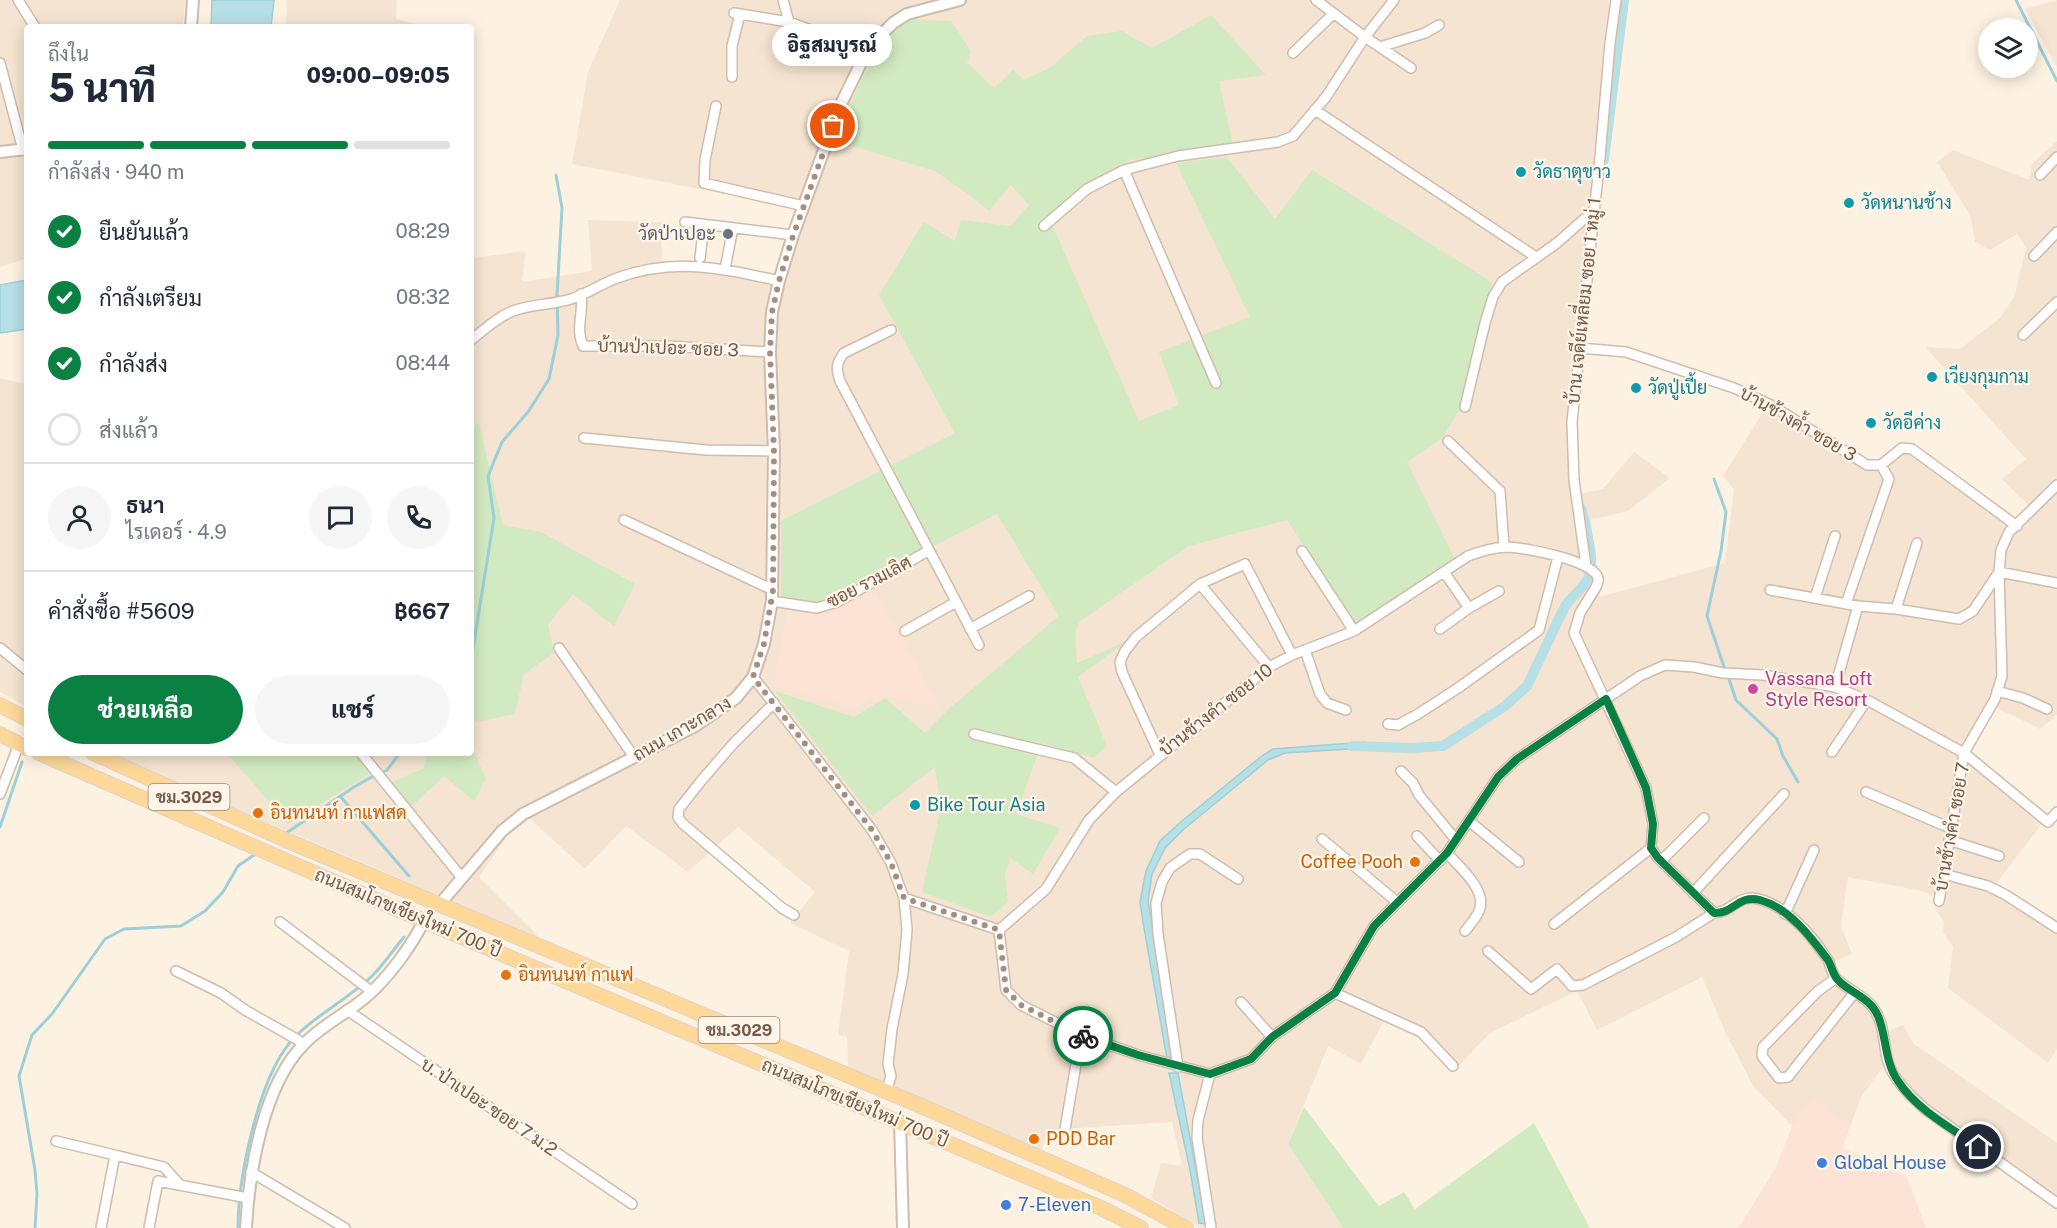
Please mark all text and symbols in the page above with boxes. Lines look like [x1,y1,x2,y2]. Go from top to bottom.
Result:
map controls [1978,18,2038,78]
button: layers [1978,18,2038,78]
callout: อิฐสมบูรณ์ [773,24,893,66]
text: อิฐสมบูรณ์ [787,33,877,57]
text: ถึงใน [48,42,89,66]
text: 09:00–09:05 [307,62,450,88]
text: 5 นาที [48,65,156,111]
pin [807,100,858,151]
icon: bag [816,109,849,142]
text: กำลังส่ง · 940 m [48,160,184,184]
place label: วัดธาตุขาว [1533,161,1611,184]
marker: วัดธาตุขาว [1514,165,1528,179]
place label: วัดหนานช้าง [1861,191,1952,213]
street label: บ้าน เจดีย์เหลี่ยม ซอย 1 หมู่ 1 [1557,196,1608,406]
marker: วัดหนานช้าง [1842,196,1856,210]
icon: check [48,215,81,248]
text: ยืนยันแล้ว [99,219,189,245]
text: 08:29 [396,219,450,243]
place label: วัดป่าเปอะ [638,223,716,244]
marker: วัดป่าเปอะ [721,227,735,241]
icon: check [48,281,81,314]
text: กำลังเตรียม [99,285,202,311]
text: 08:32 [396,285,450,309]
street label: บ้านป่าเปอะ ซอย 3 [597,334,739,360]
icon: check [48,347,81,380]
text: กำลังส่ง [99,351,168,377]
text: 08:44 [395,351,450,375]
place label: เวียงกุมกาม [1944,364,2029,389]
marker: เวียงกุมกาม [1925,370,1939,384]
place label: วัดปู่เปี้ย [1648,372,1707,401]
street label: บ้านช้างค้ำ ซอย 3 [1736,377,1863,465]
marker: วัดปู่เปี้ย [1629,381,1643,395]
place label: วัดอีค่าง [1883,410,1941,433]
marker: วัดอีค่าง [1864,416,1878,430]
text: ส่งแล้ว [99,417,159,443]
button: person [48,486,111,549]
button: chat [309,486,372,549]
button: phone [387,486,450,549]
text: ธนา [126,492,164,518]
text: ไรเดอร์ · 4.9 [126,520,227,544]
street label: ซอย รวมเลิศ [823,551,915,612]
text: คำสั่งซื้อ #5609 [48,598,194,624]
text: ฿667 [394,598,450,624]
street label: บ้านช้างคำ ซอย 10 [1154,658,1277,760]
place label: Vassana Loft Style Resort [1765,668,1872,710]
button: ช่วยเหลือ [48,675,243,744]
button: แชร์ [255,675,450,744]
marker: Vassana Loft Style Resort [1746,682,1760,696]
street label: ถนน เกาะกลาง [629,692,735,765]
street label: บ้านช้างคำ ซอย 7 [1929,761,1973,893]
road number: ชม.3029 [148,784,230,810]
place label: Bike Tour Asia [927,794,1045,815]
marker: Bike Tour Asia [908,798,922,812]
place label: อินทนนท์ กาแฟสด [270,800,407,823]
marker: อินทนนท์ กาแฟสด [251,806,265,820]
place label: Coffee Pooh [1300,851,1403,872]
marker: Coffee Pooh [1408,855,1422,869]
street label: ถนนสมโภชเชียงใหม่ 700 ปี [312,862,506,961]
place label: อินทนนท์ กาแฟ [518,962,633,985]
marker: อินทนนท์ กาแฟ [499,968,513,982]
courier [1053,1006,1113,1066]
road number: ชม.3029 [698,1017,780,1043]
icon: bike [1067,1020,1100,1053]
street label: ถนนสมโภชเชียงใหม่ 700 ปี [759,1052,953,1151]
street label: บ. ป่าเปอะ ซอย 7 ม.2 [417,1053,562,1160]
pin [1953,1121,2004,1172]
place label: PDD Bar [1046,1128,1116,1149]
icon: home [1962,1130,1995,1163]
marker: PDD Bar [1027,1132,1041,1146]
place label: Global House [1834,1152,1946,1173]
marker: Global House [1815,1156,1829,1170]
place label: 7-Eleven [1018,1194,1091,1215]
marker: 7-Eleven [999,1198,1013,1212]

